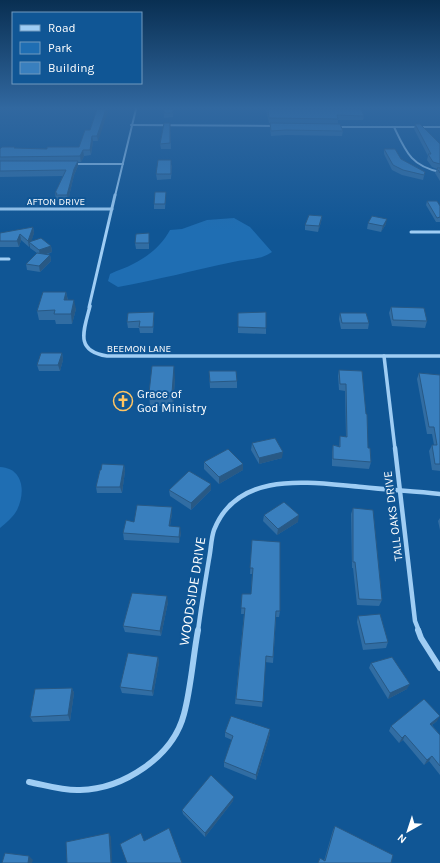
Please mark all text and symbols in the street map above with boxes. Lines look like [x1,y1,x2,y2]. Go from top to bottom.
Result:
legend [12,12,142,84]
text: Road [48,21,76,35]
text: Park [48,41,73,55]
text: Building [48,61,95,75]
street label: AFTON DRIVE [27,196,85,208]
street label: BEEMON LANE [107,343,171,355]
place label: Grace of God Ministry [137,387,207,415]
church icon: Grace of God Ministry [112,390,134,412]
street label: TALL OAKS DRIVE [381,470,405,562]
street label: WOODSIDE DRIVE [175,535,210,647]
north arrow [388,811,428,851]
text: N [395,831,409,846]

